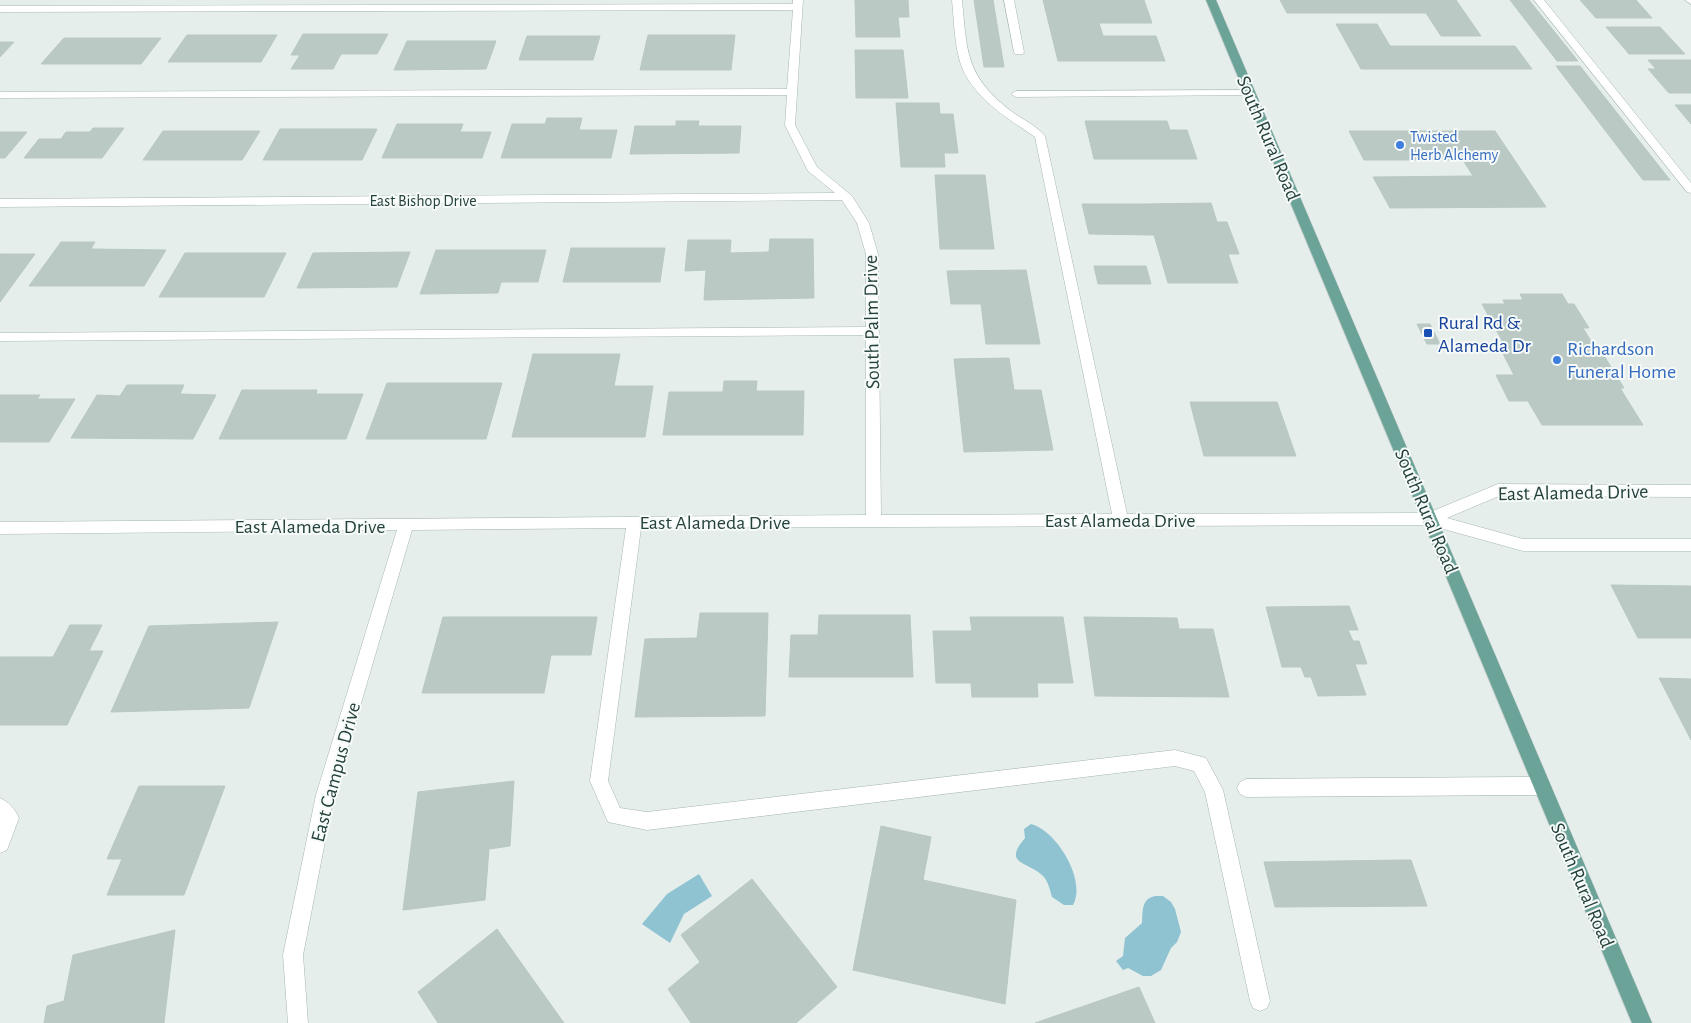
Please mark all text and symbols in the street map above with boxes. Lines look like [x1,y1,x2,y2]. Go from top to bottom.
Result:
street label: South Rural Road [1233,73,1303,204]
place label: Twisted Herb Alchemy [1410,129,1499,164]
marker: Twisted Herb Alchemy [1394,139,1406,151]
street label: East Bishop Drive [369,193,477,209]
street label: South Palm Drive [861,255,883,389]
place label: Rural Rd & Alameda Dr [1438,313,1532,356]
marker: Rural Rd & Alameda Dr [1422,327,1434,339]
place label: Richardson Funeral Home [1567,339,1676,382]
marker: Richardson Funeral Home [1551,354,1563,366]
street label: South Rural Road [1391,446,1461,577]
street label: East Alameda Drive [1497,482,1649,504]
street label: East Alameda Drive [1045,511,1195,531]
street label: East Alameda Drive [640,513,790,533]
street label: East Alameda Drive [235,517,385,537]
street label: East Campus Drive [308,700,364,844]
street label: South Rural Road [1547,820,1617,951]

